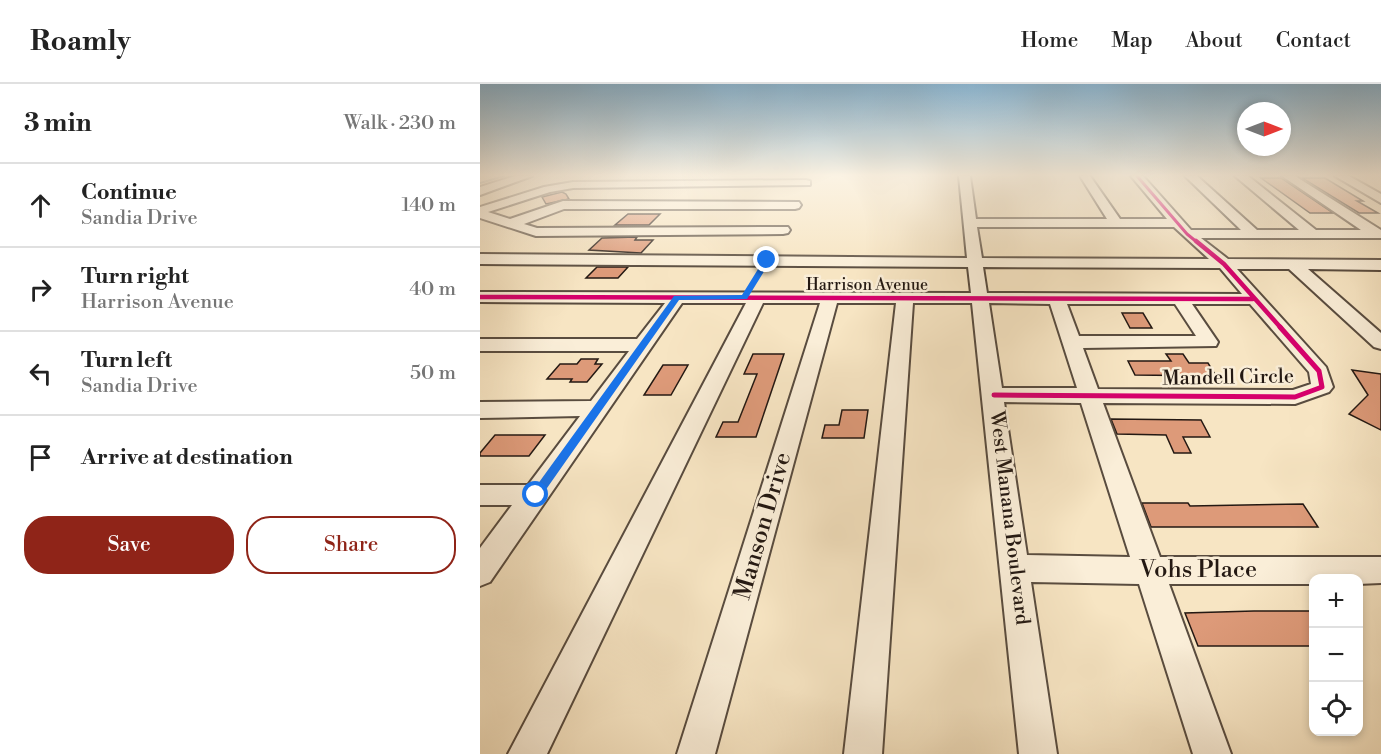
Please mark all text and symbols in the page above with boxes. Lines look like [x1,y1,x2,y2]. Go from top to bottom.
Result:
text: Roamly [30,24,131,59]
text: Home [1021,28,1078,54]
text: Map [1111,28,1153,54]
text: About [1186,28,1243,54]
text: Contact [1276,28,1351,54]
north arrow [1237,102,1291,156]
text: 3 min [24,107,92,139]
text: Walk · 230 m [344,111,456,136]
text: Continue [81,179,177,206]
icon: ahead [24,189,57,222]
text: 140 m [401,193,456,218]
text: Sandia Drive [81,206,198,231]
route end [753,246,779,272]
text: Turn right [81,263,189,290]
icon: right [24,273,57,306]
street label: Harrison Avenue [806,275,928,295]
text: 40 m [409,277,456,302]
text: Harrison Avenue [81,290,234,315]
text: Turn left [81,347,172,374]
icon: left [24,357,57,390]
text: 50 m [410,361,456,386]
street label: Mandell Circle [1162,364,1294,392]
text: Sandia Drive [81,374,198,399]
street label: West Manana Boulevard [983,409,1035,627]
icon: arrive [24,441,57,474]
text: Arrive at destination [81,444,293,471]
street label: Manson Drive [728,449,798,603]
route start [522,481,548,507]
button: Save [24,516,234,574]
button: Share [246,516,456,574]
street label: Vohs Place [1138,555,1257,585]
map controls [1309,574,1363,736]
button: + [1309,574,1363,628]
button: − [1309,628,1363,682]
button: locate [1309,682,1363,736]

